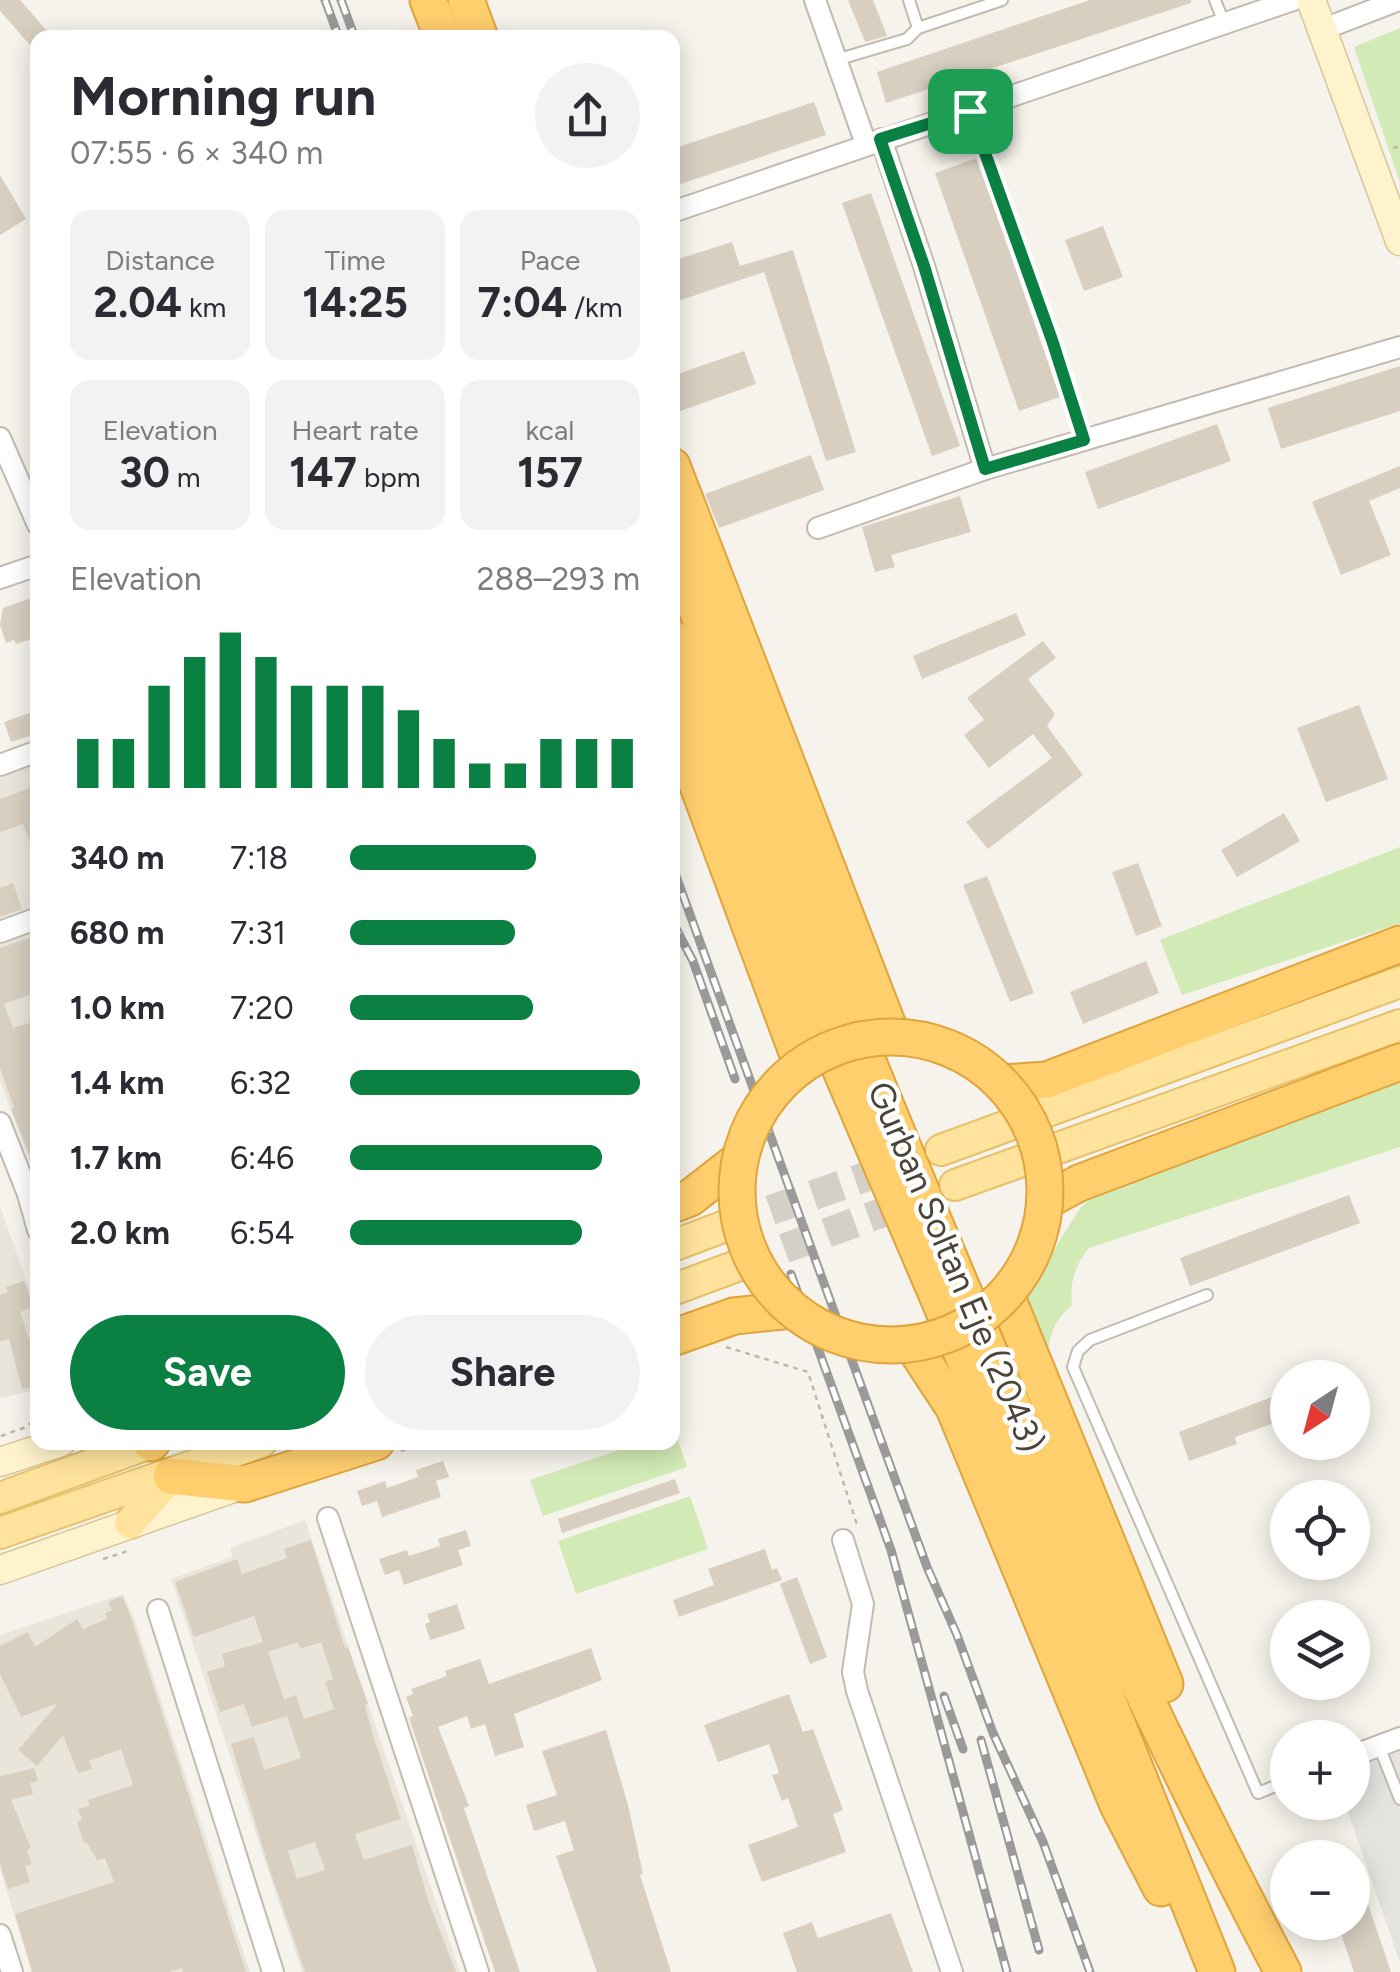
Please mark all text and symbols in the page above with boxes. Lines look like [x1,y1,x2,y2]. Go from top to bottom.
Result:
text: Morning run [70,63,376,129]
button: share [535,63,640,168]
pin [928,69,1013,154]
icon: arrive [943,84,998,139]
text: 07:55 · 6 × 340 m [70,134,323,172]
text: Distance [105,243,215,277]
text: Time [324,243,386,277]
text: Pace [520,243,580,277]
text: 2.04 [94,277,182,328]
text: 14:25 [302,277,408,328]
text: 7:04 [477,277,567,328]
text: km [182,290,226,324]
text: /km [567,290,623,324]
text: Elevation [102,413,218,447]
text: Heart rate [291,413,419,447]
text: kcal [526,413,574,447]
text: 30 [119,447,170,498]
text: 147 [289,447,357,498]
text: 157 [517,447,583,498]
text: m [170,460,201,494]
text: bpm [357,460,421,494]
text: Elevation [70,560,202,598]
text: 288–293 m [477,560,640,598]
text: 340 m [70,839,164,877]
text: 7:18 [230,839,288,877]
text: 680 m [70,914,164,952]
text: 7:31 [230,914,286,952]
text: 1.0 km [70,989,165,1027]
text: 7:20 [230,989,294,1027]
text: 1.4 km [70,1064,164,1102]
text: 6:32 [230,1064,292,1102]
street label: Gurban Soltan Eje (2043) [859,1075,1053,1459]
text: 1.7 km [70,1139,162,1177]
text: 6:46 [230,1139,294,1177]
text: 2.0 km [70,1214,170,1252]
text: 6:54 [230,1214,294,1252]
button: Save [70,1315,345,1430]
button: Share [365,1315,640,1430]
north arrow [1270,1360,1370,1460]
map controls [1270,1360,1370,1940]
button: locate [1270,1480,1370,1580]
button: layers [1270,1600,1370,1700]
button: + [1270,1720,1370,1820]
button: − [1270,1840,1370,1940]

